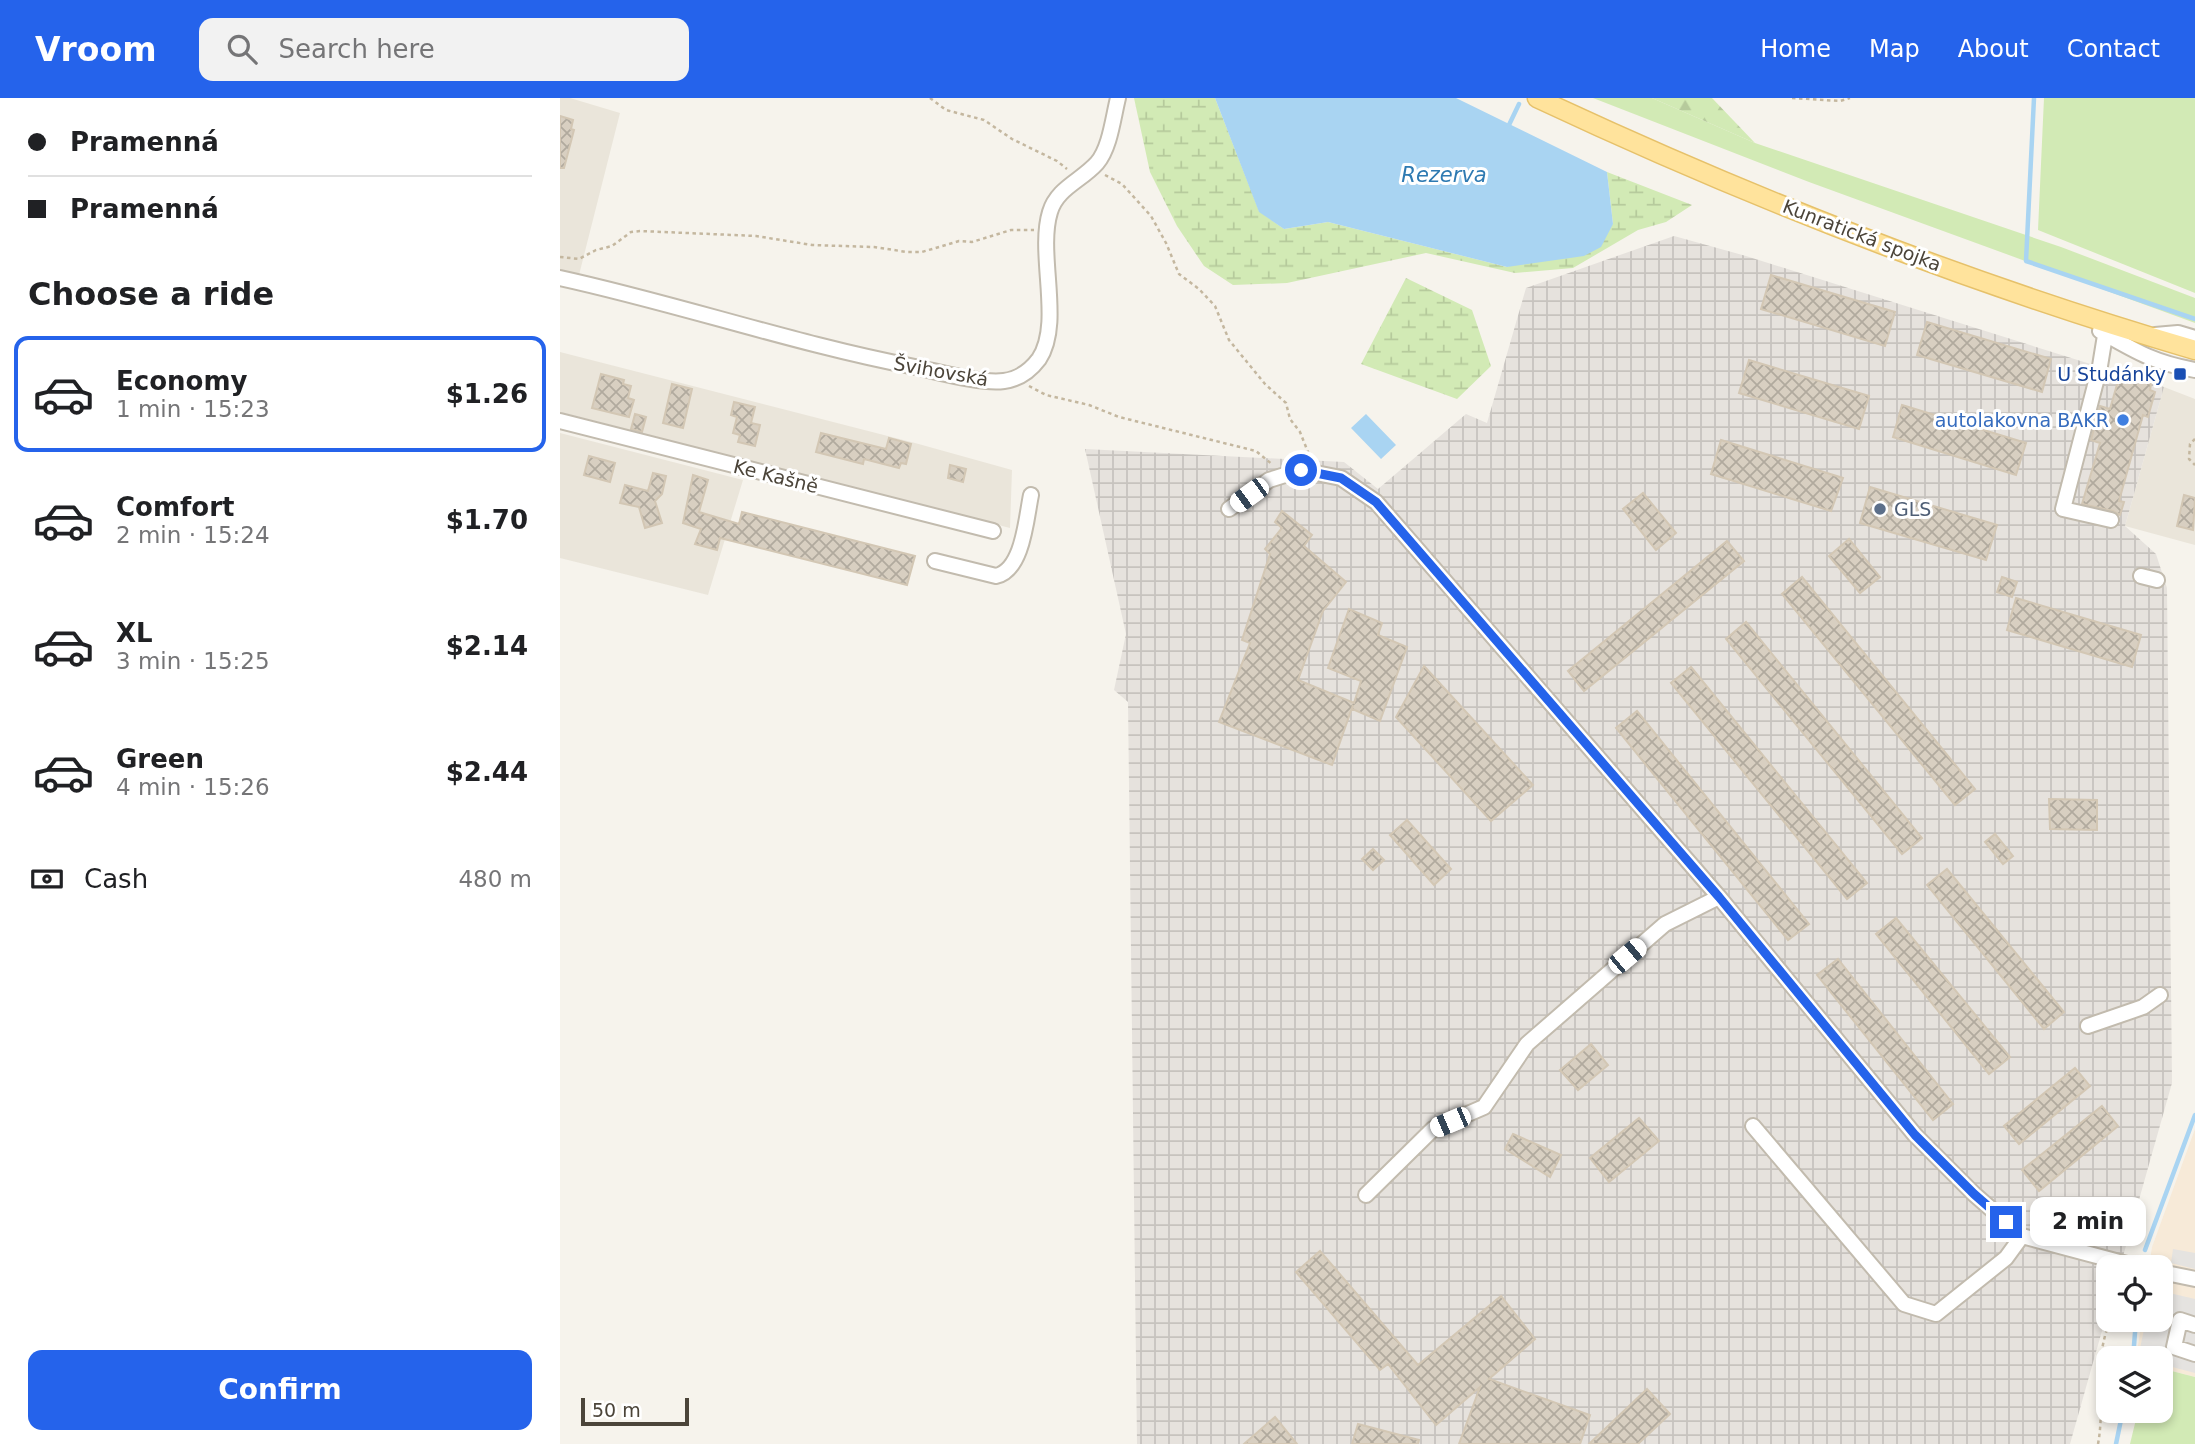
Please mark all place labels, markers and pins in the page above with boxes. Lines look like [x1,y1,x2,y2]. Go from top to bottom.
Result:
place label: U Studánky [2057,363,2166,385]
marker: U Studánky [2172,366,2188,382]
place label: autolakovna BAKR [1935,409,2109,431]
marker: autolakovna BAKR [2115,412,2131,428]
place label: GLS [1894,498,1931,520]
marker: GLS [1872,501,1888,517]

